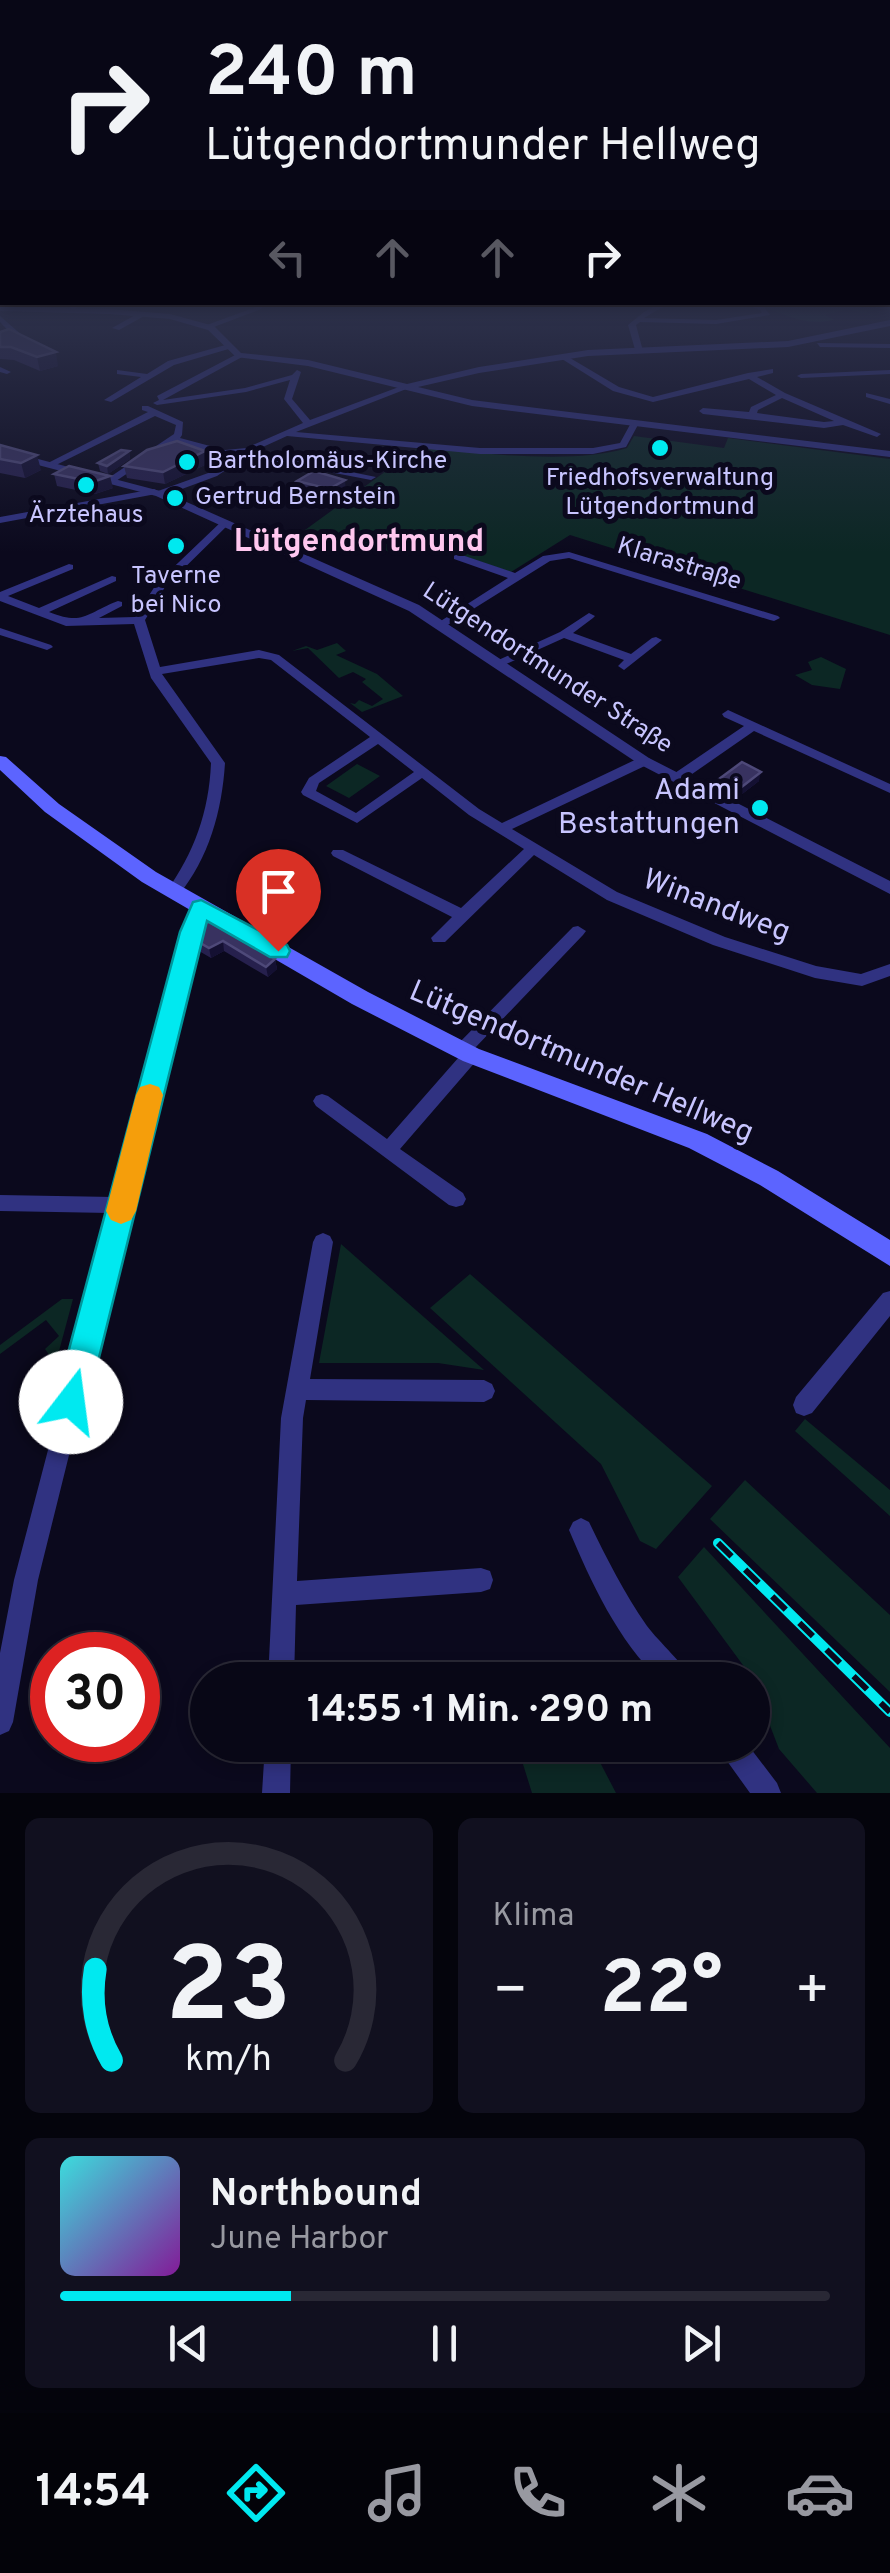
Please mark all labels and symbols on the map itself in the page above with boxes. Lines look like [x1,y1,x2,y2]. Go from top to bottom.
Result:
marker: Friedhofsverwaltung Lütgendortmund [649,437,671,459]
place label: Bartholomäus-Kirche [207,446,447,478]
marker: Bartholomäus-Kirche [176,451,198,473]
place label: Friedhofsverwaltung Lütgendortmund [546,463,774,524]
marker: Ärztehaus [75,474,97,496]
place label: Gertrud Bernstein [195,482,396,514]
marker: Gertrud Bernstein [164,487,186,509]
place label: Ärztehaus [29,500,143,532]
district label: Lütgendortmund [234,523,484,563]
street label: Klarastraße [613,531,745,599]
marker: Taverne bei Nico [165,535,187,557]
place label: Taverne bei Nico [131,561,221,622]
street label: Lütgendortmunder Straße [416,576,678,762]
place label: Adami Bestattungen [558,773,740,844]
marker: Adami Bestattungen [749,797,771,819]
pin [236,849,321,952]
street label: Winandweg [637,862,795,952]
street label: Lütgendortmunder Hellweg [403,974,759,1152]
position arrow [19,1350,123,1454]
speed limit sign: 30 [30,1632,160,1762]

